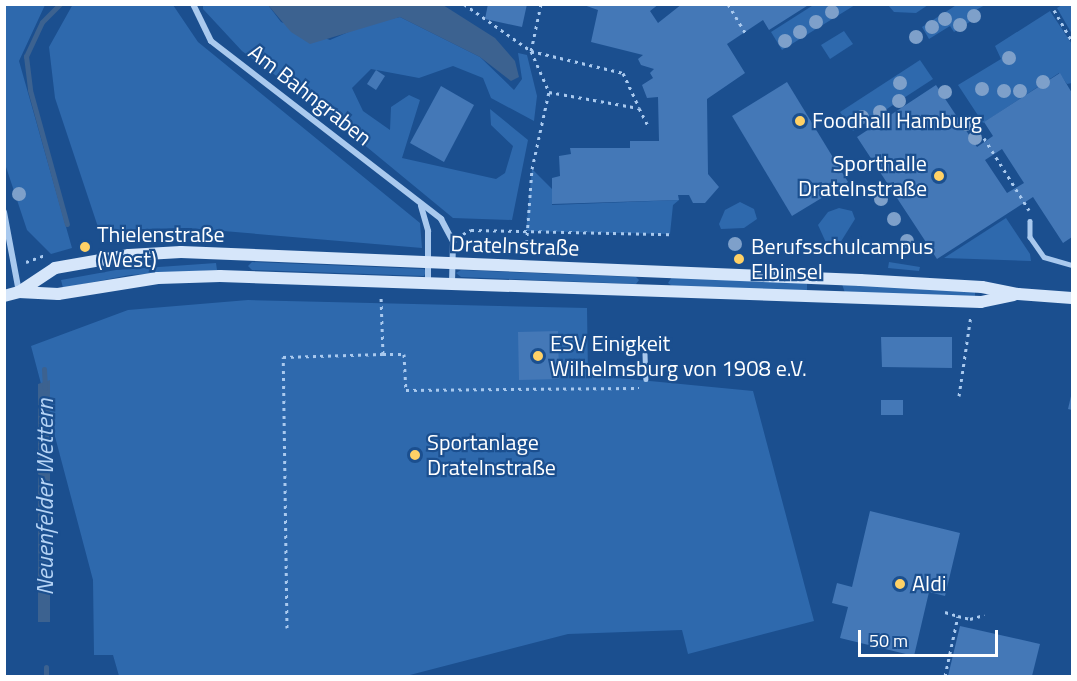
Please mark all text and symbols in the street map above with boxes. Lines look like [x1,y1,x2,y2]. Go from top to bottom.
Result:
street label: Am Bahngraben [243,39,377,151]
place label: Foodhall Hamburg [812,108,982,134]
marker: Foodhall Hamburg [793,114,807,128]
place label: Sporthalle Dratelnstraße [798,150,927,202]
marker: Sporthalle Dratelnstraße [932,169,946,183]
place label: Thielenstraße (West) [97,221,225,272]
street label: Dratelnstraße [450,231,580,261]
place label: Berufsschulcampus Elbinsel [751,233,933,284]
marker: Thielenstraße (West) [78,240,92,254]
marker: Berufsschulcampus Elbinsel [732,252,746,266]
place label: ESV Einigkeit Wilhelmsburg von 1908 e.V. [550,330,807,382]
marker: ESV Einigkeit Wilhelmsburg von 1908 e.V. [531,349,545,363]
water label: Neuenfelder Wettern [31,399,59,595]
place label: Sportanlage Dratelnstraße [427,429,556,481]
marker: Sportanlage Dratelnstraße [408,448,422,462]
place label: Aldi [912,571,947,597]
marker: Aldi [893,577,907,591]
scale bar [861,618,1000,656]
text: 50 m [869,627,908,654]

